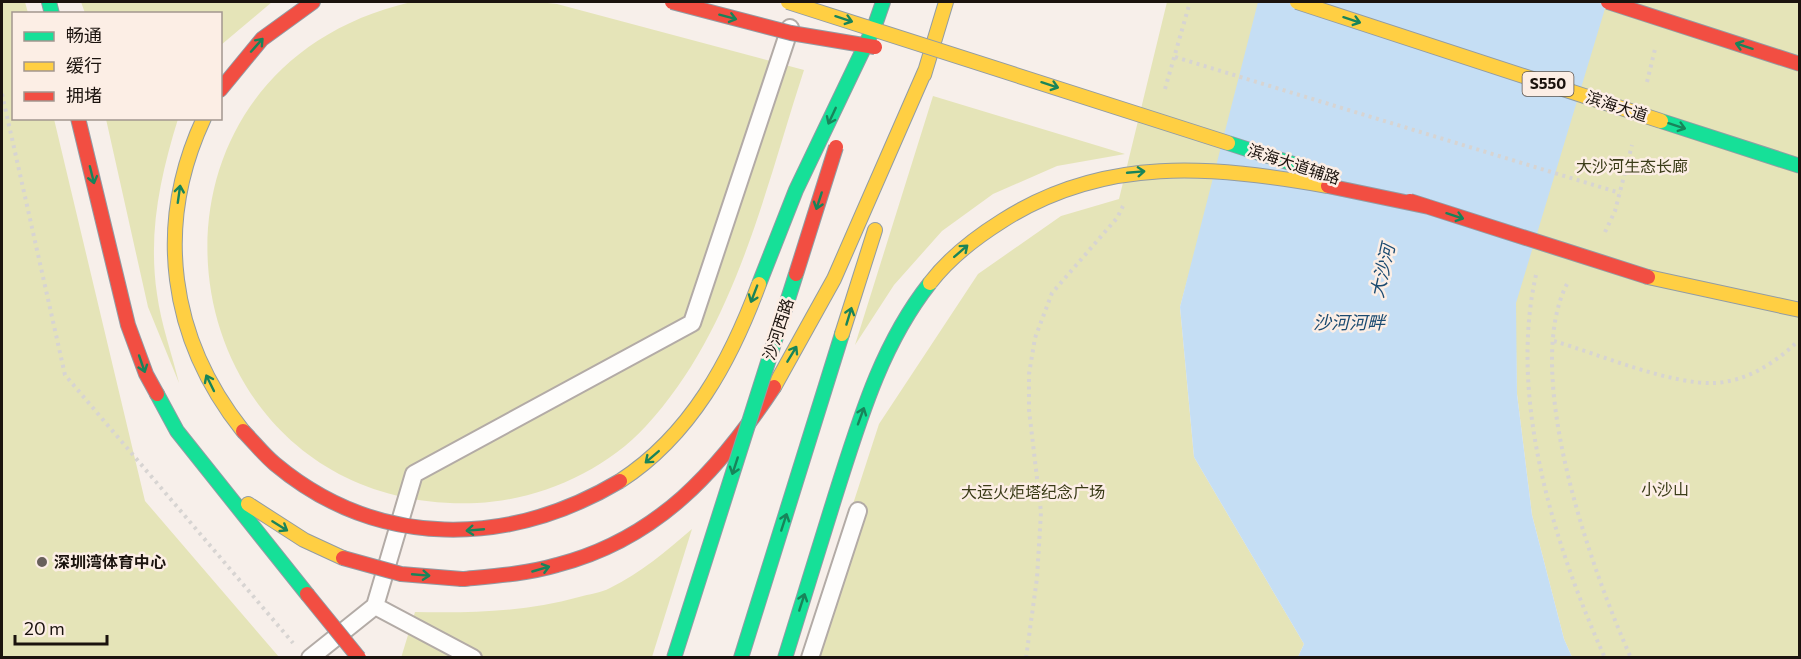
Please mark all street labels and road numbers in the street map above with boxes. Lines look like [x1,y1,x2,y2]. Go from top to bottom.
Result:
road number: S550 [1522,72,1574,96]
street label: 滨海大道 [1584,87,1651,124]
street label: 滨海大道辅路 [1246,140,1343,187]
street label: 沙河西路 [759,295,796,362]

